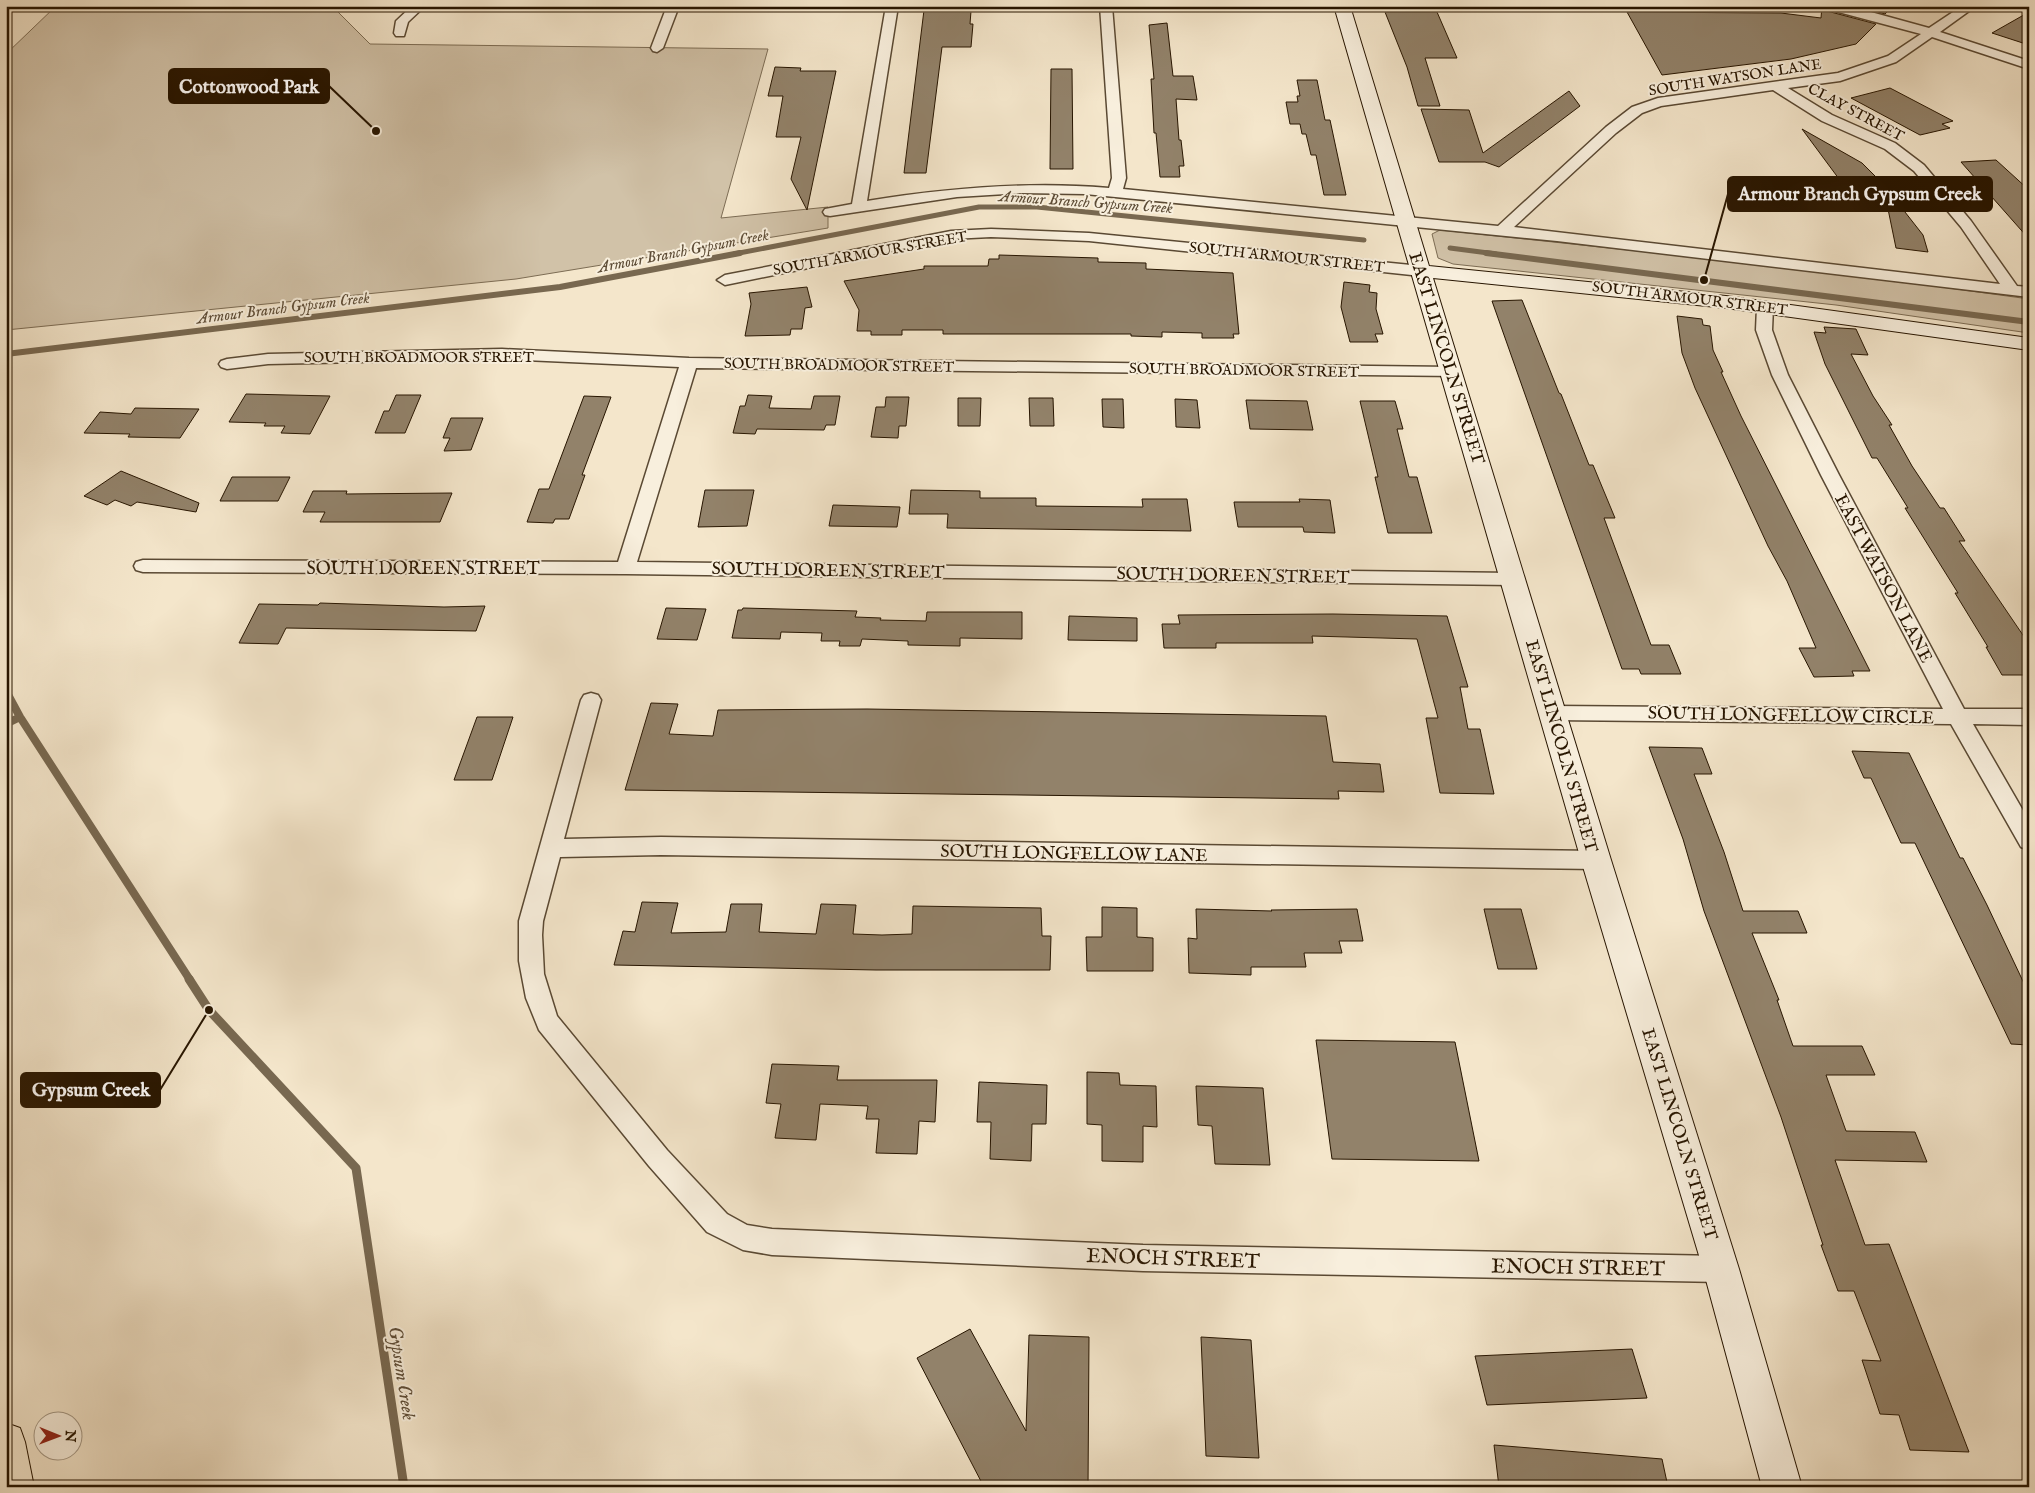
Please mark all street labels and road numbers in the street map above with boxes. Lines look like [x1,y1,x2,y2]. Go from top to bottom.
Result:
street label: SOUTH WATSON LANE [1647,54,1823,101]
street label: CLAY STREET [1804,79,1907,146]
street label: SOUTH ARMOUR STREET [772,227,969,280]
street label: SOUTH ARMOUR STREET [1188,238,1386,277]
street label: EAST LINCOLN STREET [1402,250,1489,467]
street label: SOUTH ARMOUR STREET [1591,277,1789,320]
street label: SOUTH BROADMOOR STREET [304,348,534,367]
street label: SOUTH BROADMOOR STREET [724,354,954,377]
street label: SOUTH BROADMOOR STREET [1129,359,1359,382]
street label: EAST WATSON LANE [1828,490,1937,667]
street label: SOUTH DOREEN STREET [306,558,540,581]
street label: SOUTH DOREEN STREET [711,558,945,585]
street label: SOUTH DOREEN STREET [1116,563,1350,590]
street label: EAST LINCOLN STREET [1519,637,1602,856]
street label: SOUTH LONGFELLOW CIRCLE [1648,703,1934,730]
street label: SOUTH LONGFELLOW LANE [940,841,1208,868]
street label: EAST LINCOLN STREET [1635,1026,1722,1243]
street label: ENOCH STREET [1086,1243,1261,1276]
street label: ENOCH STREET [1491,1253,1666,1284]

